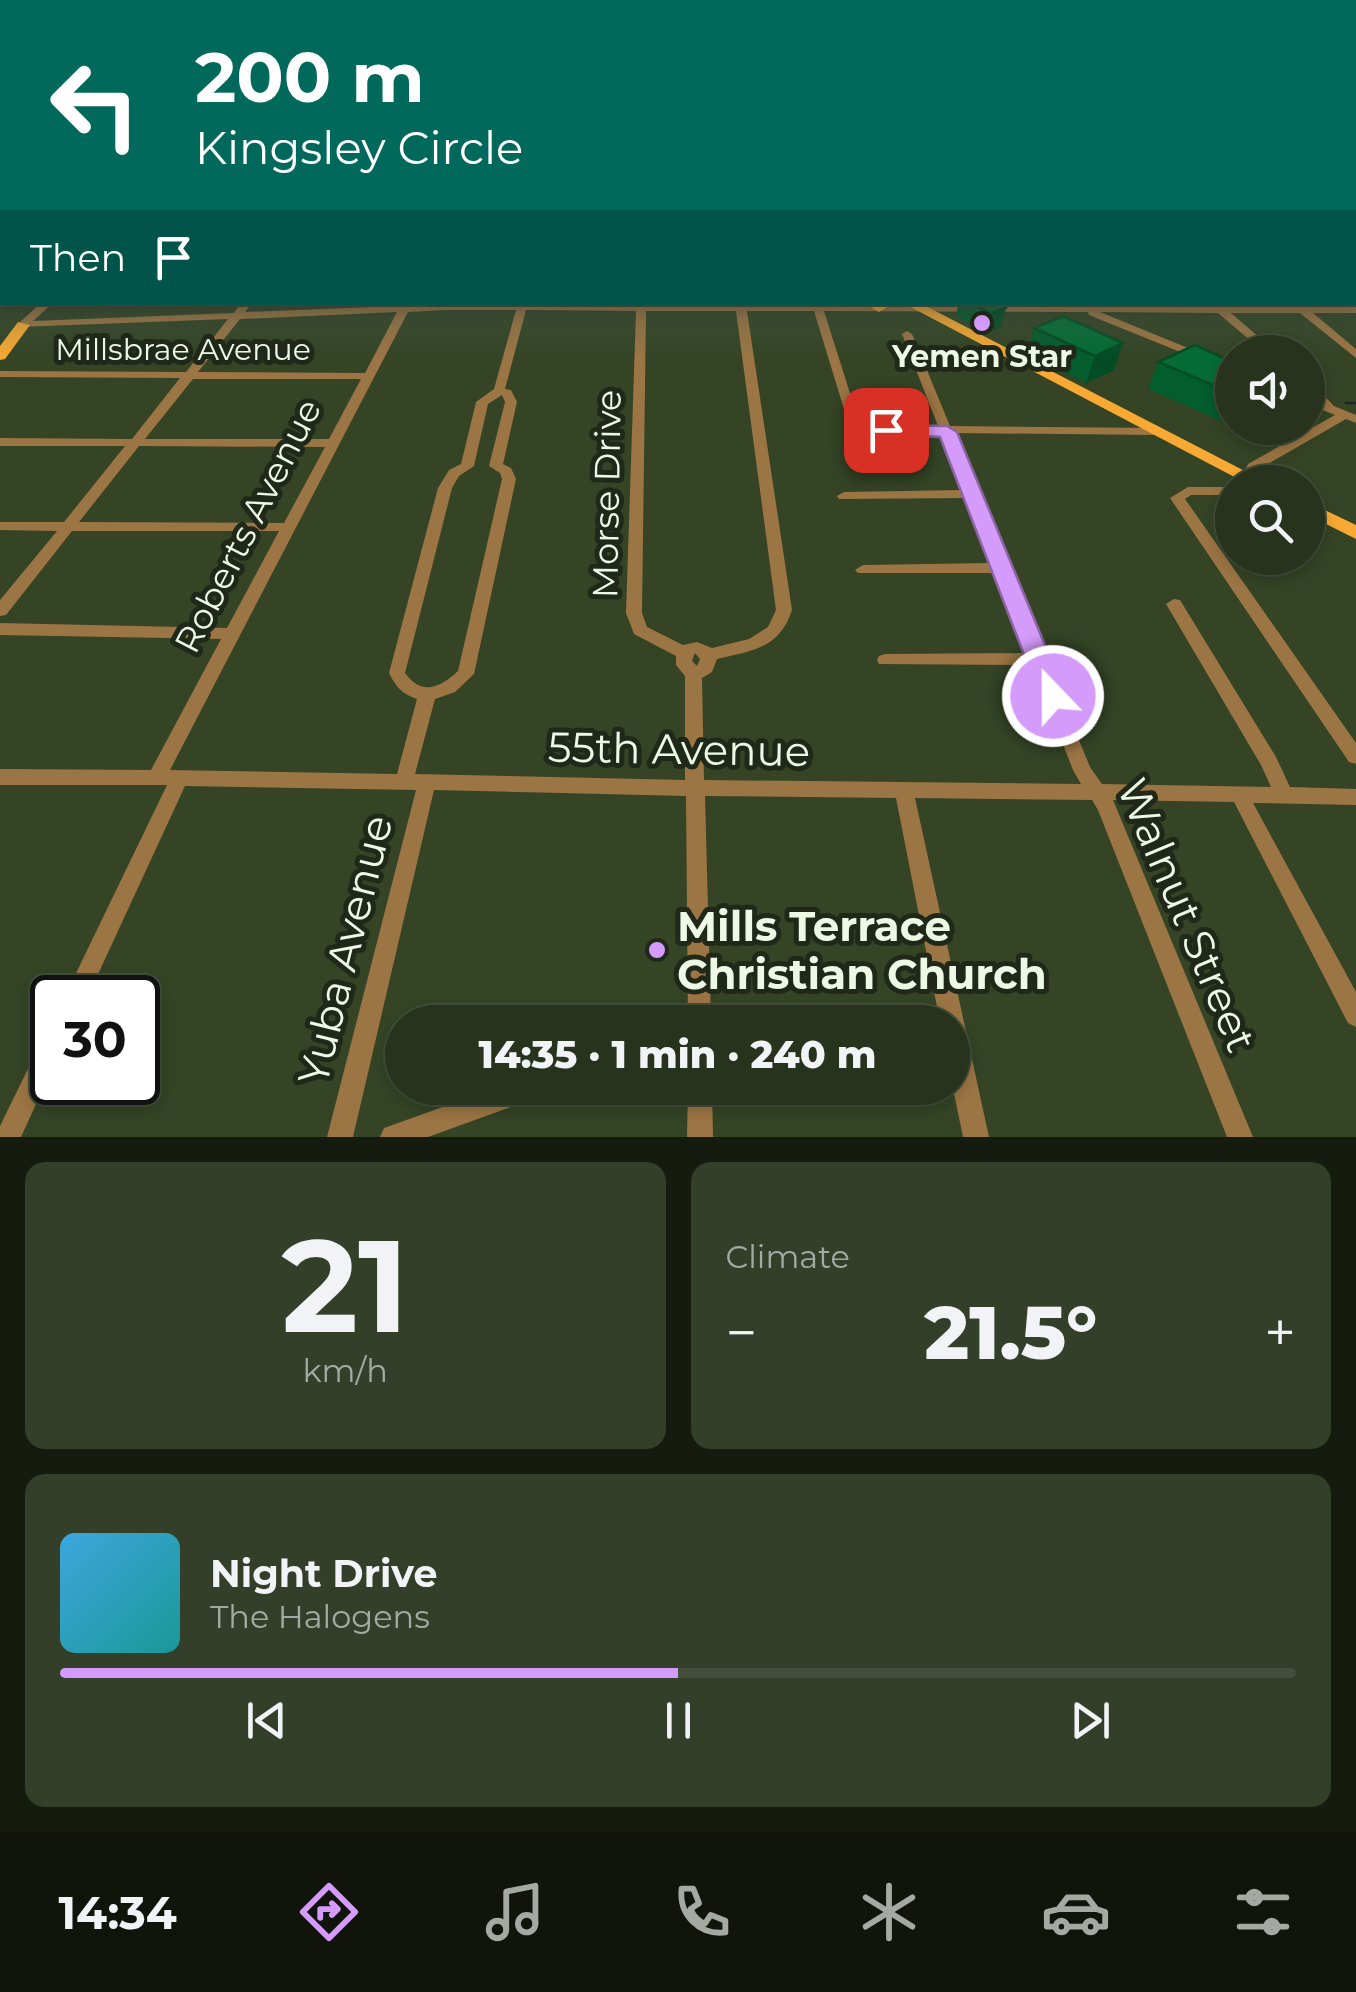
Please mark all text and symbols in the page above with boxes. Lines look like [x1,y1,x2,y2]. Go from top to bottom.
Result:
text: 200 m [195,34,425,120]
icon: left [30,40,160,170]
text: Kingsley Circle [195,120,523,175]
icon: arrive [146,230,201,285]
text: Then [30,234,126,281]
marker: Yemen Star [971,312,993,334]
street label: Millsbrae Avenue [55,331,311,368]
map controls [1215,335,1325,575]
button: sound [1215,335,1325,445]
place label: Yemen Star [891,338,1072,375]
pin [844,388,929,473]
street label: Morse Drive [583,389,630,599]
street label: Roberts Avenue [165,392,330,660]
icon: arrive [859,403,914,458]
button: search [1215,465,1325,575]
position arrow [1001,644,1105,748]
street label: 55th Avenue [547,721,811,777]
street label: Walnut Street [1106,770,1268,1060]
street label: Yuba Avenue [286,810,404,1090]
place label: Mills Terrace Christian Church [677,900,1047,1000]
marker: Mills Terrace Christian Church [646,939,668,961]
speed limit sign: 30 [30,975,160,1105]
text: 14:35 · 1 min · 240 m [479,1031,876,1078]
text: 21 [281,1206,409,1365]
text: Climate [726,1237,850,1276]
text: 21.5° [924,1286,1097,1378]
text: − [726,1299,757,1366]
text: + [1264,1299,1296,1366]
text: km/h [303,1351,388,1390]
text: Night Drive [210,1550,437,1597]
text: The Halogens [210,1597,430,1636]
icon: previous [239,1693,294,1748]
icon: pause [651,1693,706,1748]
icon: next [1063,1693,1118,1748]
icon: directions [294,1877,364,1947]
icon: music [480,1877,550,1947]
icon: phone [667,1877,737,1947]
icon: climate [854,1877,924,1947]
icon: car [1041,1877,1111,1947]
icon: filters [1228,1877,1298,1947]
text: 14:34 [58,1885,177,1940]

